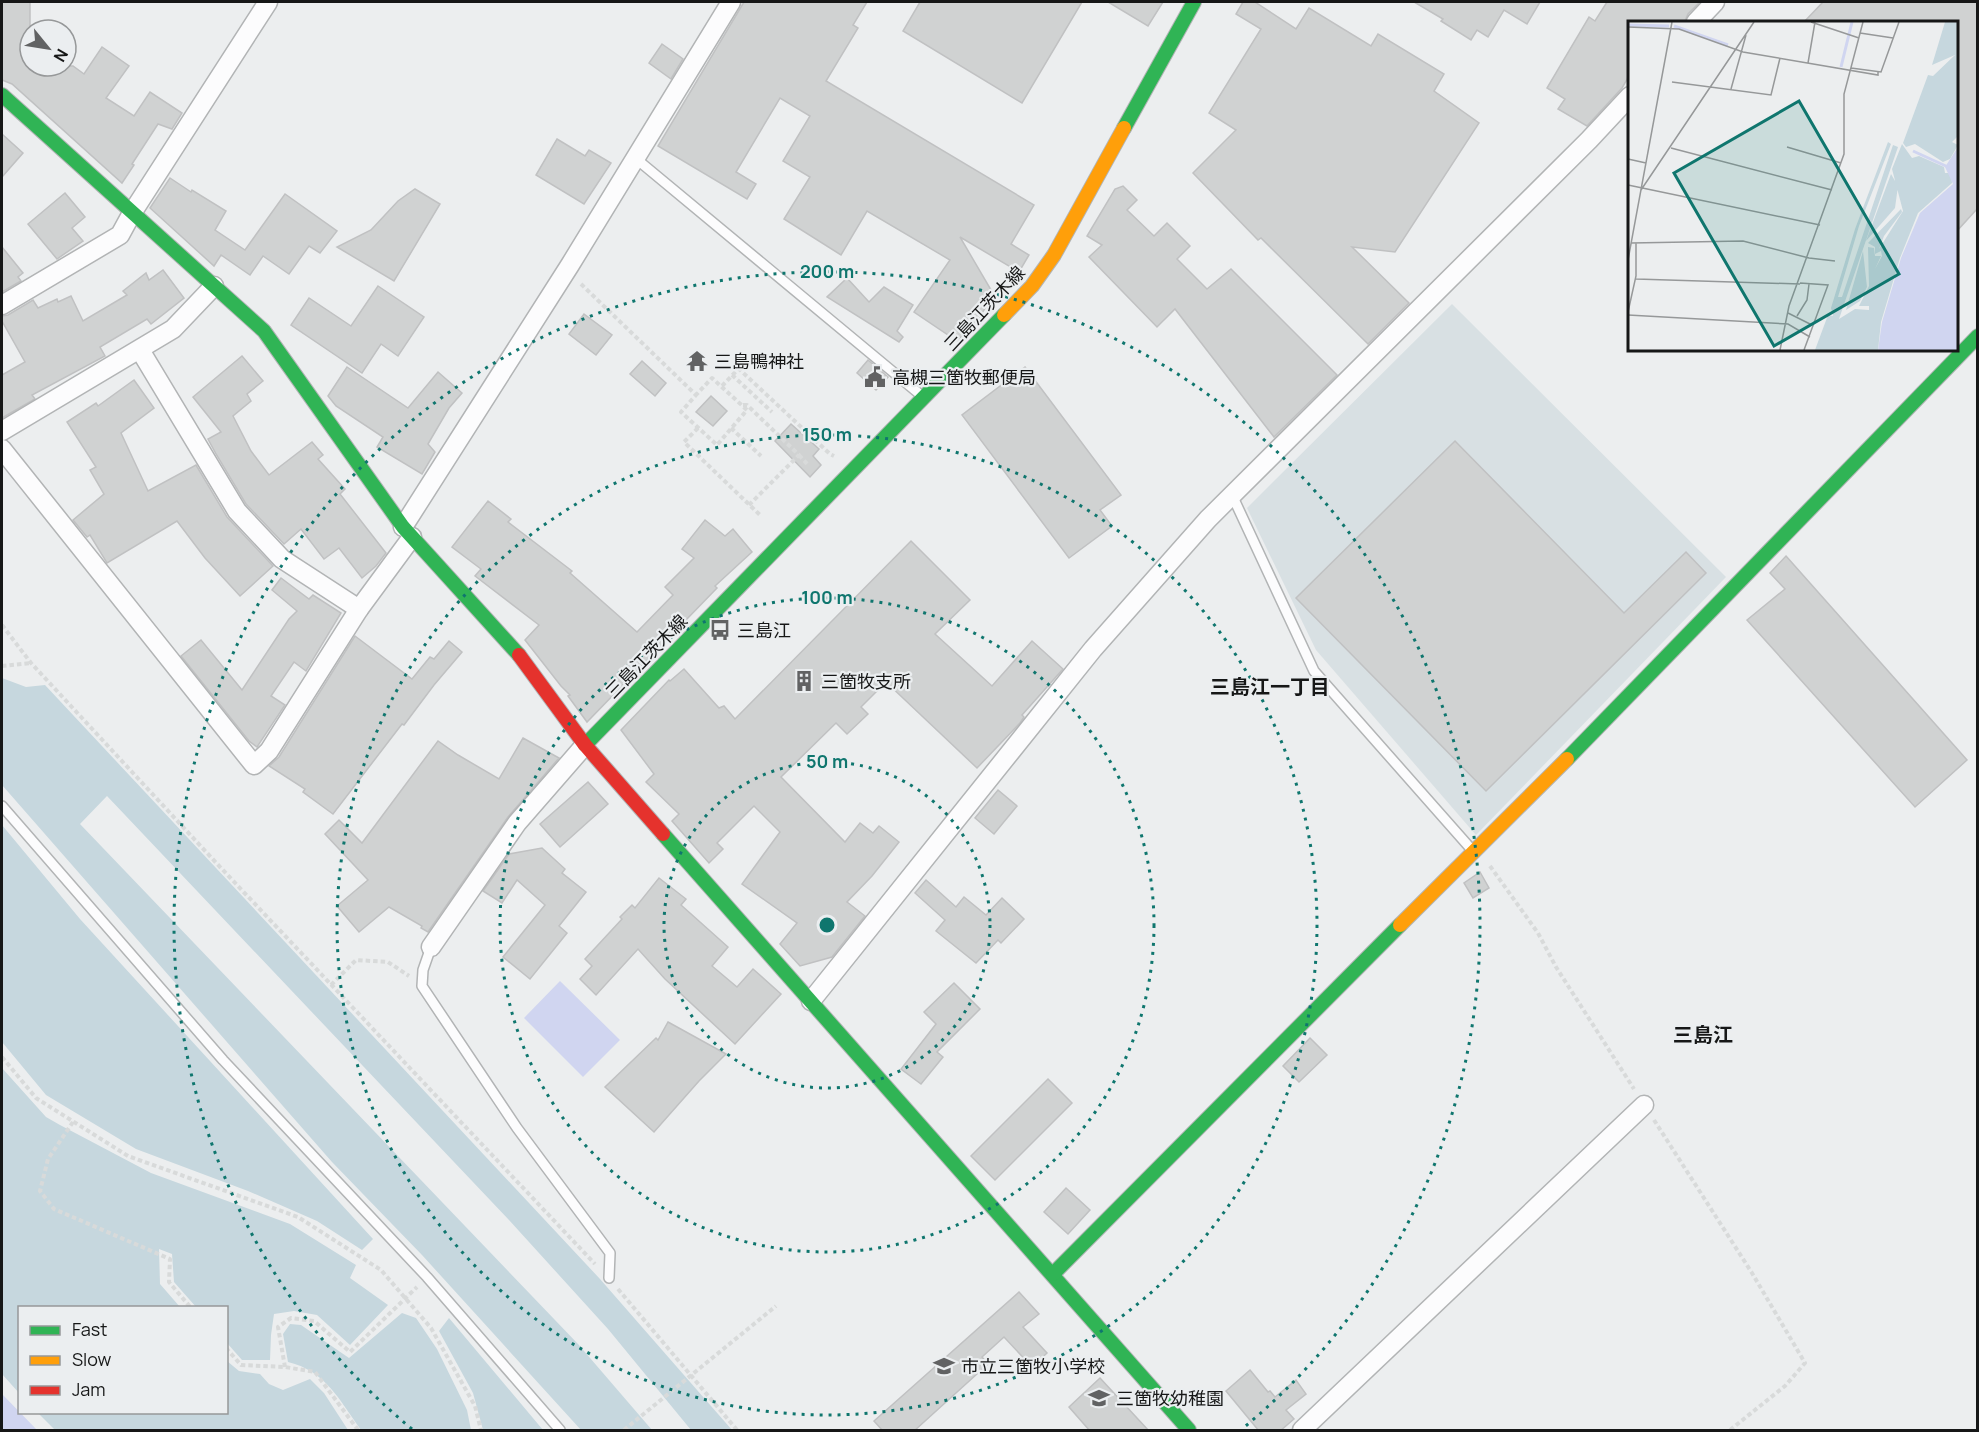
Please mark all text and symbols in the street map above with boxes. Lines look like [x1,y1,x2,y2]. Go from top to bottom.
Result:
north arrow [18,18,78,78]
inset map [1628,21,1958,351]
text: N [49,45,73,66]
text: 200 m [800,259,854,283]
street label: 三島江茨木線 [938,260,1030,356]
temple icon: 三島鴨神社 [685,349,709,373]
place label: 三島鴨神社 [714,349,804,373]
public building icon: 高槻三箇牧郵便局 [863,365,887,389]
place label: 高槻三箇牧郵便局 [892,365,1036,389]
text: 150 m [802,422,852,446]
text: 100 m [801,585,853,609]
street label: 三島江茨木線 [600,609,692,703]
bus stop icon: 三島江 [708,618,732,642]
place label: 三島江 [737,618,791,642]
building icon: 三箇牧支所 [792,669,816,693]
place label: 三箇牧支所 [821,669,911,693]
district label: 三島江一丁目 [1210,673,1330,700]
text: 50 m [806,749,848,773]
centre of rings [817,915,837,935]
district label: 三島江 [1673,1021,1733,1048]
legend [18,1306,228,1414]
text: Fast [72,1317,107,1341]
text: Slow [72,1347,112,1371]
school or university icon: 市立三箇牧小学校 [932,1354,956,1378]
place label: 市立三箇牧小学校 [961,1354,1105,1378]
text: Jam [72,1377,106,1401]
school or university icon: 三箇牧幼稚園 [1087,1386,1111,1410]
place label: 三箇牧幼稚園 [1116,1386,1224,1410]

